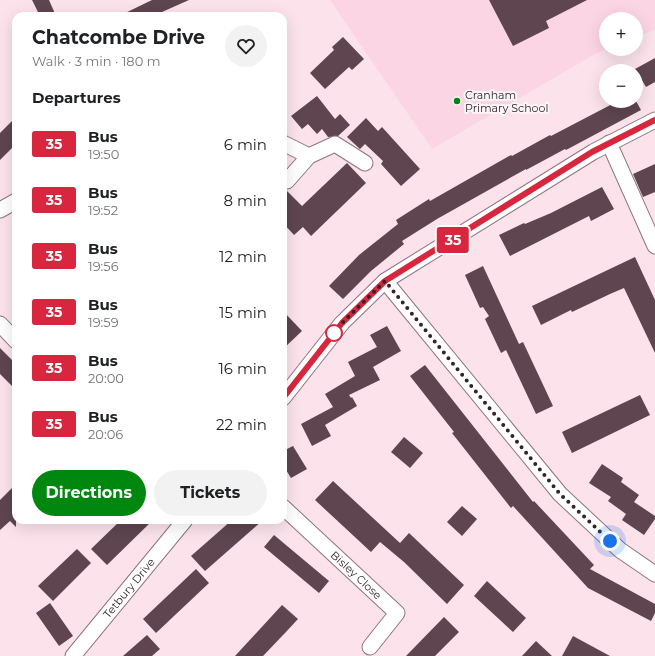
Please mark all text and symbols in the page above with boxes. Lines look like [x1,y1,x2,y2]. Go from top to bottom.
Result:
map controls [599,12,643,108]
button: + [599,12,643,56]
button: heart [225,25,267,67]
text: Chatcombe Drive [32,26,205,49]
text: Walk · 3 min · 180 m [32,53,160,69]
button: − [599,64,643,108]
text: Departures [32,88,121,107]
place label: Cranham Primary School [465,88,548,115]
marker: Cranham Primary School [452,96,462,106]
text: Bus [88,127,118,146]
text: 35 [46,135,62,153]
text: 6 min [224,135,267,154]
text: 19:50 [88,146,119,162]
text: Bus [88,183,118,202]
text: 35 [46,191,62,209]
text: 8 min [223,191,267,210]
text: 19:52 [88,202,118,218]
line badge: 35 [435,227,471,253]
text: 35 [445,231,461,249]
text: Bus [88,239,118,258]
text: 35 [46,247,62,265]
text: 12 min [219,247,267,266]
text: 19:56 [88,258,119,274]
text: Bus [88,295,118,314]
text: 35 [46,303,62,321]
text: 15 min [219,303,267,322]
text: 19:59 [88,314,119,330]
unlabelled marker [325,324,343,342]
text: Bus [88,351,118,370]
text: 35 [46,359,62,377]
text: 16 min [218,359,267,378]
text: 20:00 [88,370,124,386]
text: Bus [88,407,118,426]
text: 35 [46,415,62,433]
text: 22 min [216,415,267,434]
text: 20:06 [88,426,123,442]
button: Directions [32,470,146,516]
button: Tickets [154,470,267,516]
your location [600,531,620,551]
street label: Bisley Close [328,548,385,603]
street label: Tetbury Drive [100,555,158,621]

